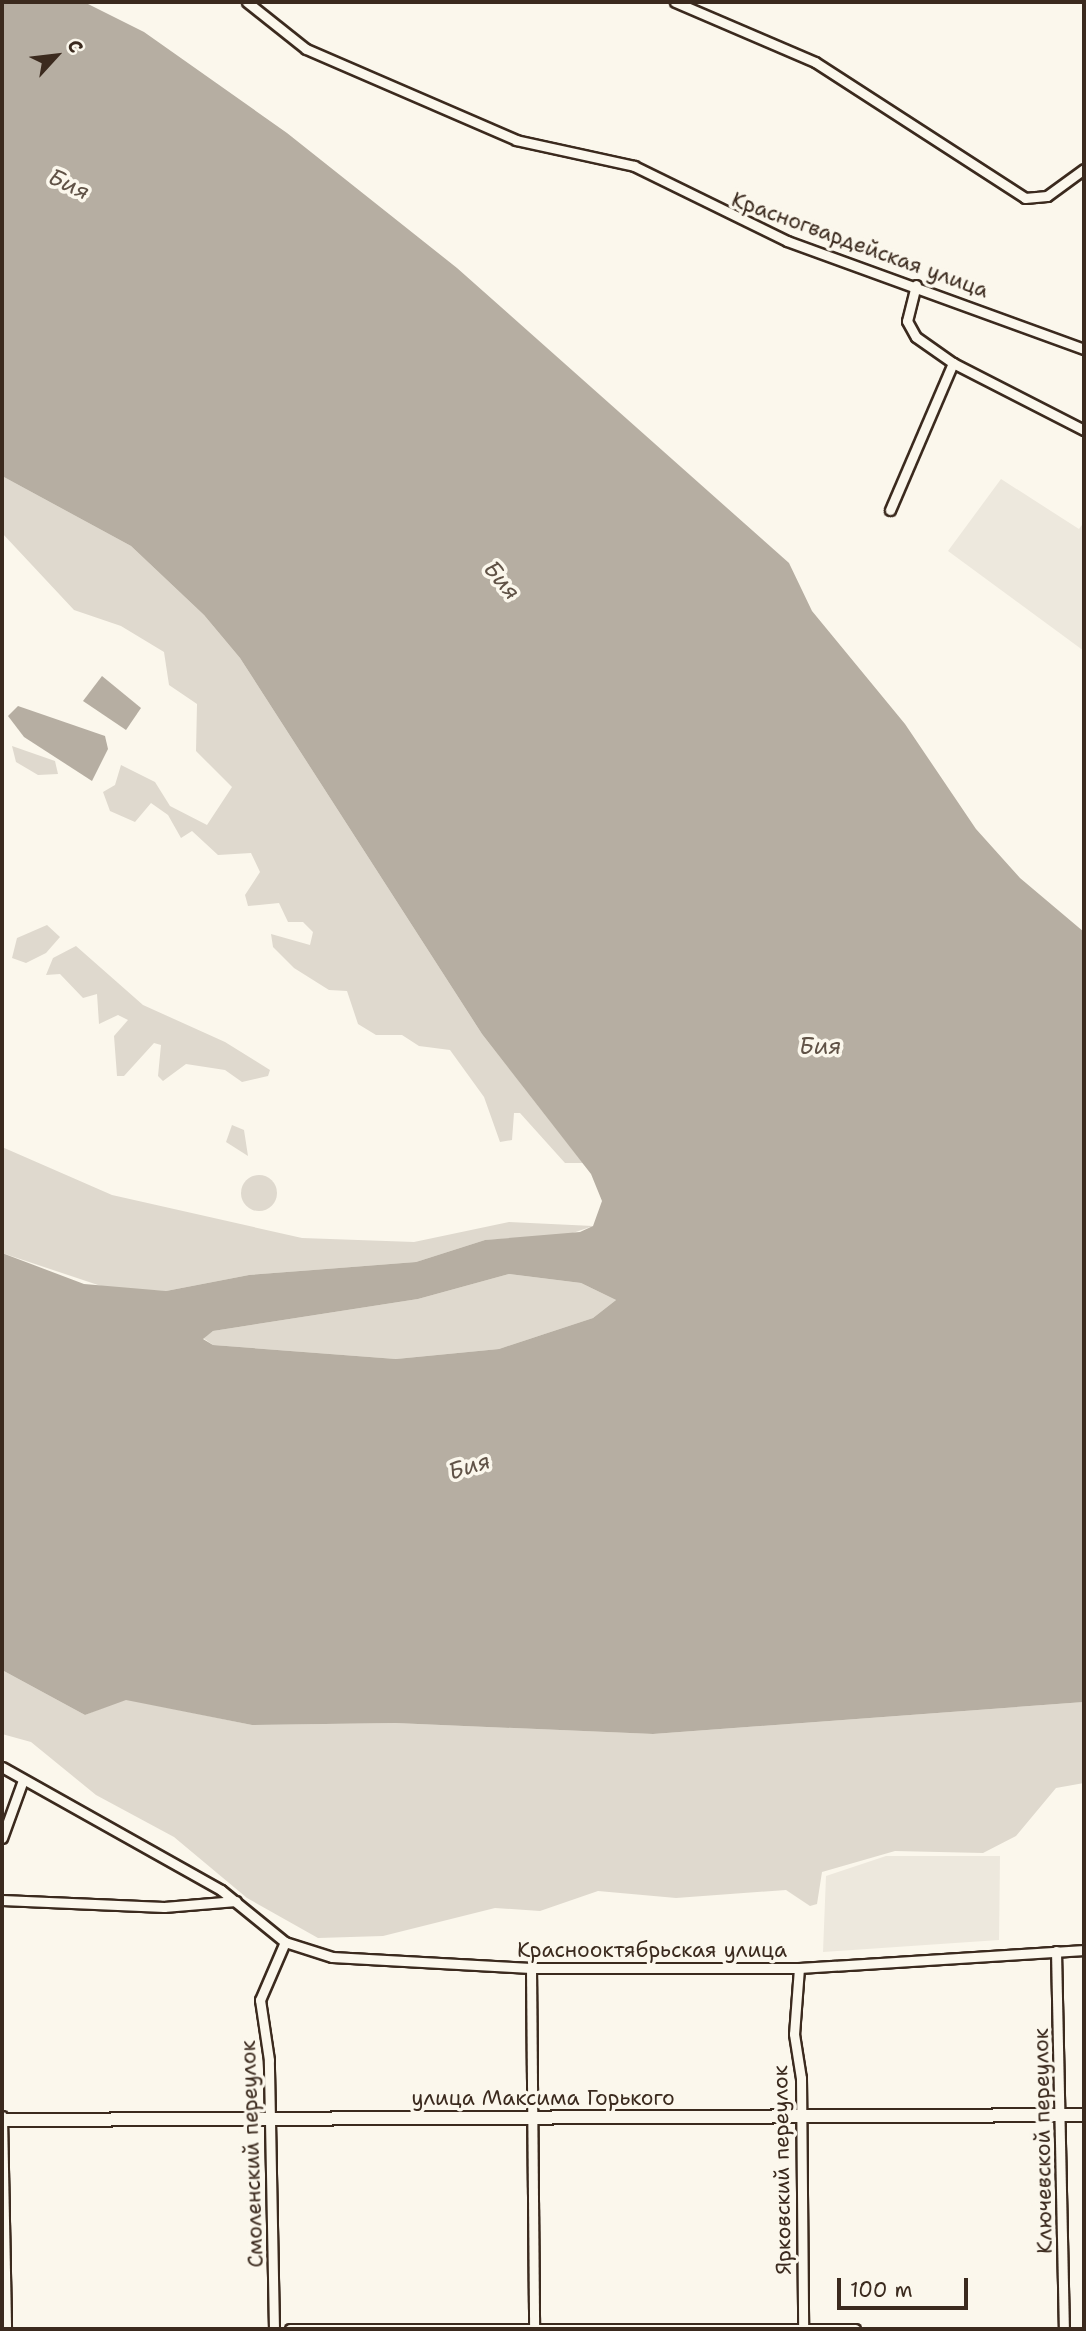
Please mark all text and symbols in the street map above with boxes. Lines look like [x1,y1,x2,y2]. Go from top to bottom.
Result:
north arrow [21,21,91,91]
text: С [61,35,89,57]
water label: Бия [44,163,94,205]
street label: Красногвардейская улица [728,187,992,303]
water label: Бия [478,555,526,605]
water label: Бия [799,1032,841,1060]
water label: Бия [445,1447,493,1485]
street label: Краснооктябрьская улица [517,1937,787,1963]
street label: Ключевской переулок [1028,2028,1058,2254]
street label: Смоленский переулок [235,2040,269,2268]
street label: Ярковский переулок [768,2065,796,2275]
street label: улица Максима Горького [411,2085,675,2111]
scale bar [841,2264,972,2308]
text: 100 m [850,2276,913,2304]

